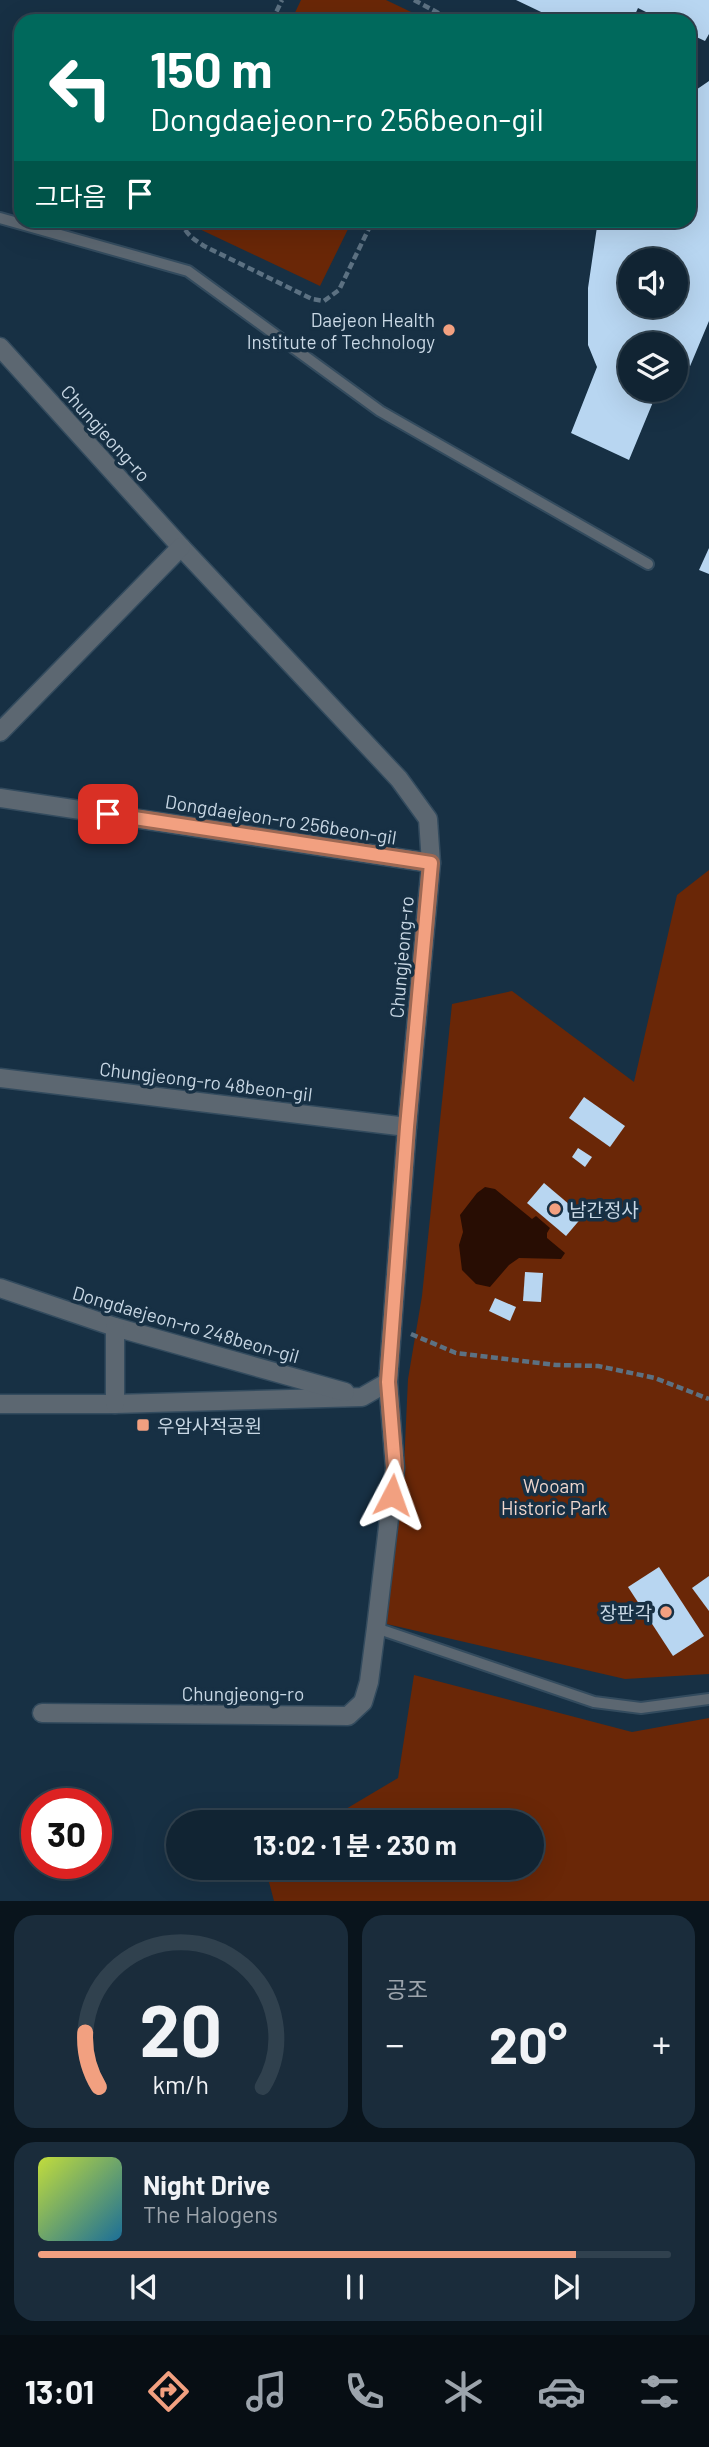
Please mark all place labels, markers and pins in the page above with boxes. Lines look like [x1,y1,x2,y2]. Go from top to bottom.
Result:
place label: Daejeon Health Institute of Technology [247,308,435,353]
marker: Daejeon Health Institute of Technology [441,322,457,338]
pin [78,784,138,844]
place label: 남간정사 [569,1198,639,1221]
marker: 남간정사 [547,1201,563,1217]
place label: 우암사적공원 [157,1414,262,1437]
marker: 우암사적공원 [135,1417,151,1433]
place label: 장판각 [600,1601,653,1624]
marker: 장판각 [658,1604,674,1620]

